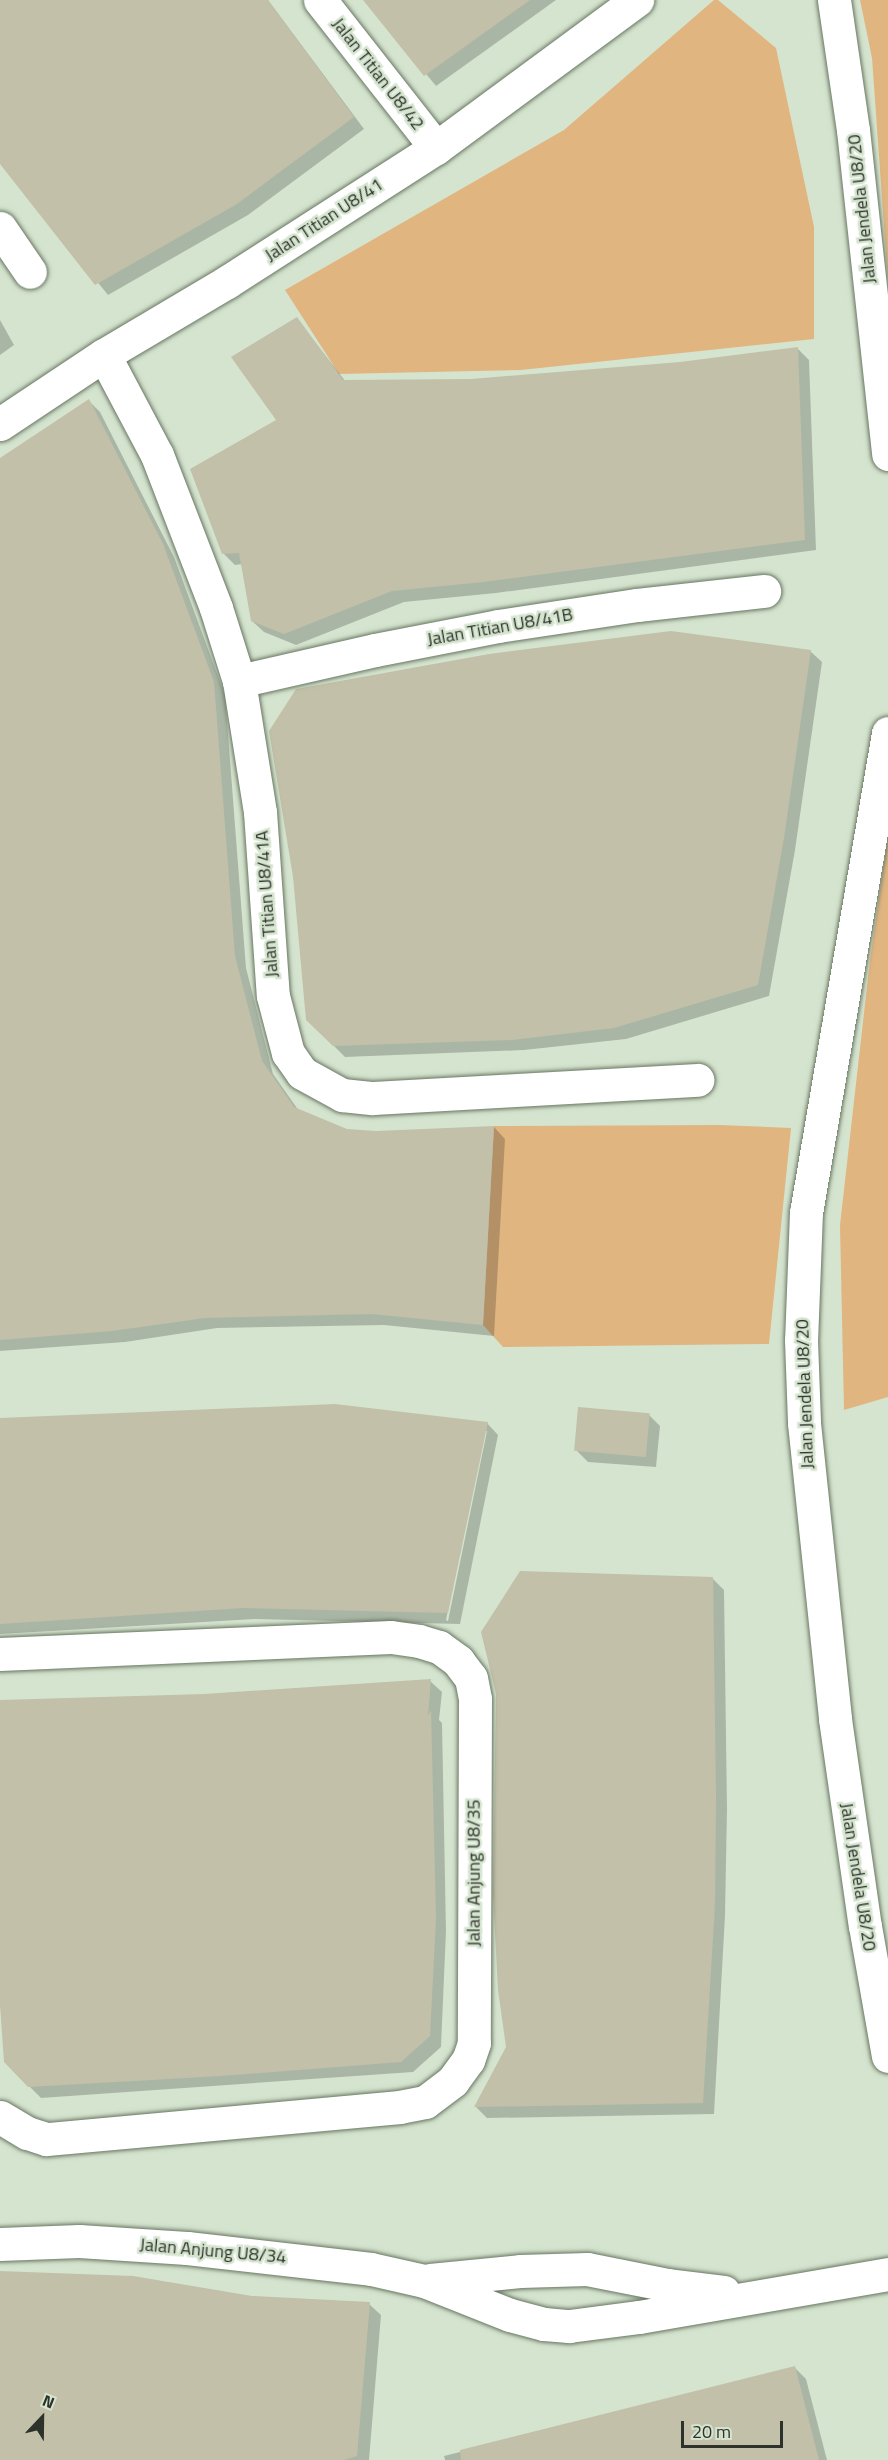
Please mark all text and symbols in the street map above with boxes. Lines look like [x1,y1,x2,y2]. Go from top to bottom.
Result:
street label: Jalan Titian U8/42 [327,14,429,134]
street label: Jalan Jendela U8/20 [843,133,881,285]
street label: Jalan Titian U8/41 [261,174,387,266]
street label: Jalan Titian U8/41B [425,604,575,650]
street label: Jalan Titian U8/41A [251,830,283,978]
street label: Jalan Jendela U8/20 [792,1319,818,1469]
street label: Jalan Anjung U8/35 [463,1799,485,1947]
street label: Jalan Jendela U8/20 [836,1801,880,1953]
street label: Jalan Anjung U8/34 [139,2234,287,2268]
north arrow [12,2388,72,2448]
text: N [39,2388,58,2415]
scale bar [684,2409,786,2447]
text: 20 m [692,2418,731,2445]

